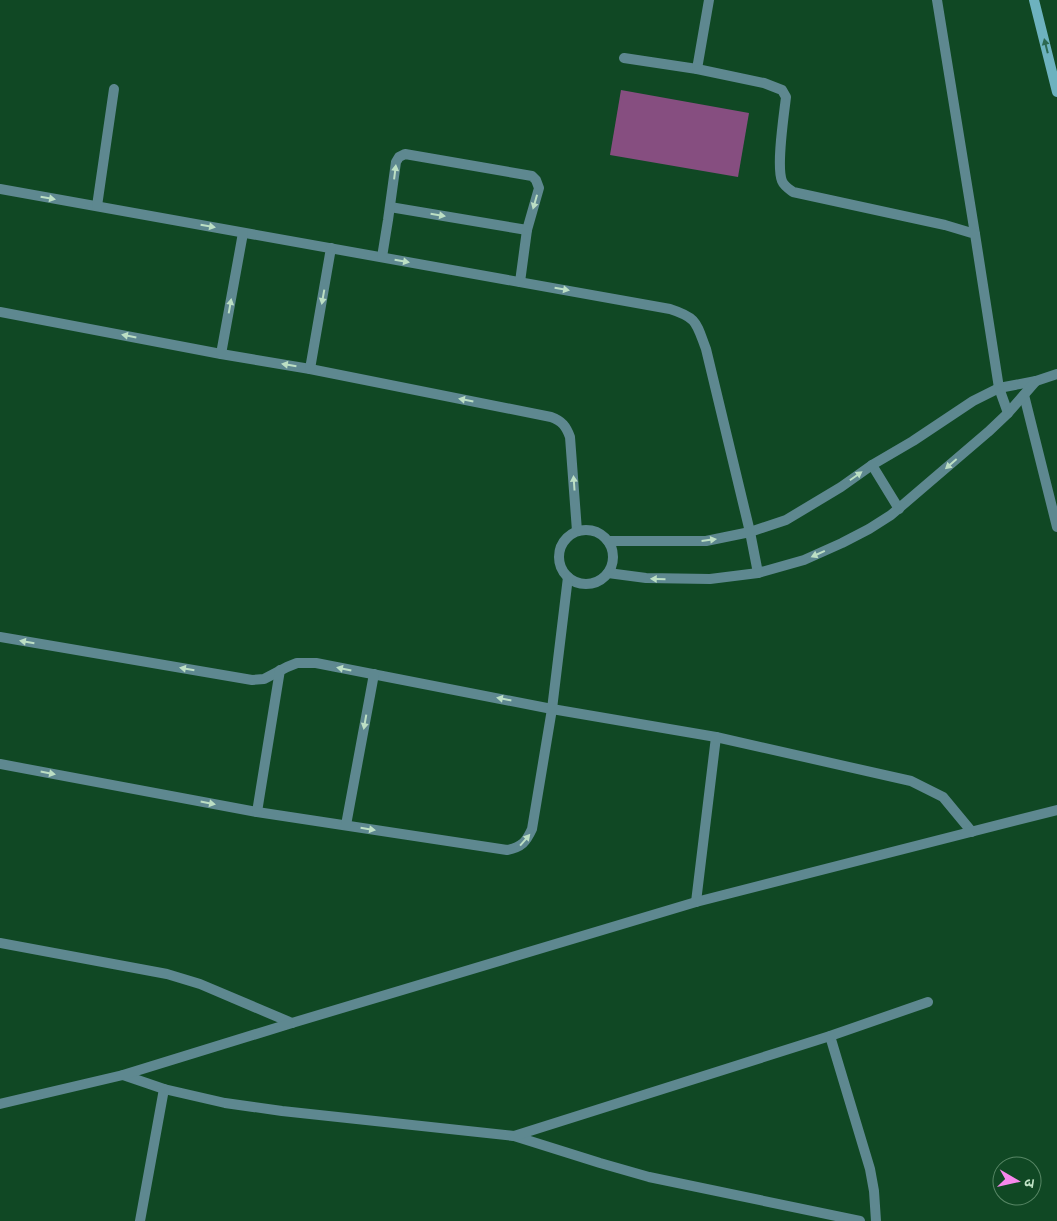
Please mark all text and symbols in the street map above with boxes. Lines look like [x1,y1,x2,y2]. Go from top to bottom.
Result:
one-way arrow [1041,39,1049,54]
one-way arrow [391,164,399,180]
one-way arrow [40,194,56,202]
one-way arrow [530,194,538,209]
one-way arrow [431,212,447,220]
one-way arrow [200,223,216,231]
one-way arrow [395,257,411,265]
one-way arrow [555,286,571,294]
one-way arrow [318,289,326,305]
one-way arrow [226,298,234,314]
one-way arrow [121,332,137,340]
one-way arrow [281,361,297,369]
one-way arrow [458,396,473,404]
one-way arrow [945,458,958,469]
one-way arrow [849,471,863,481]
one-way arrow [570,475,578,491]
one-way arrow [701,536,717,544]
one-way arrow [811,551,825,559]
one-way arrow [650,574,666,582]
one-way arrow [18,637,34,645]
one-way arrow [179,664,195,672]
one-way arrow [336,665,352,673]
one-way arrow [495,695,511,703]
one-way arrow [360,715,368,731]
one-way arrow [40,769,56,777]
one-way arrow [200,800,216,808]
one-way arrow [360,825,376,833]
one-way arrow [519,834,531,846]
north arrow [992,1156,1042,1206]
text: उ [1020,1178,1038,1189]

